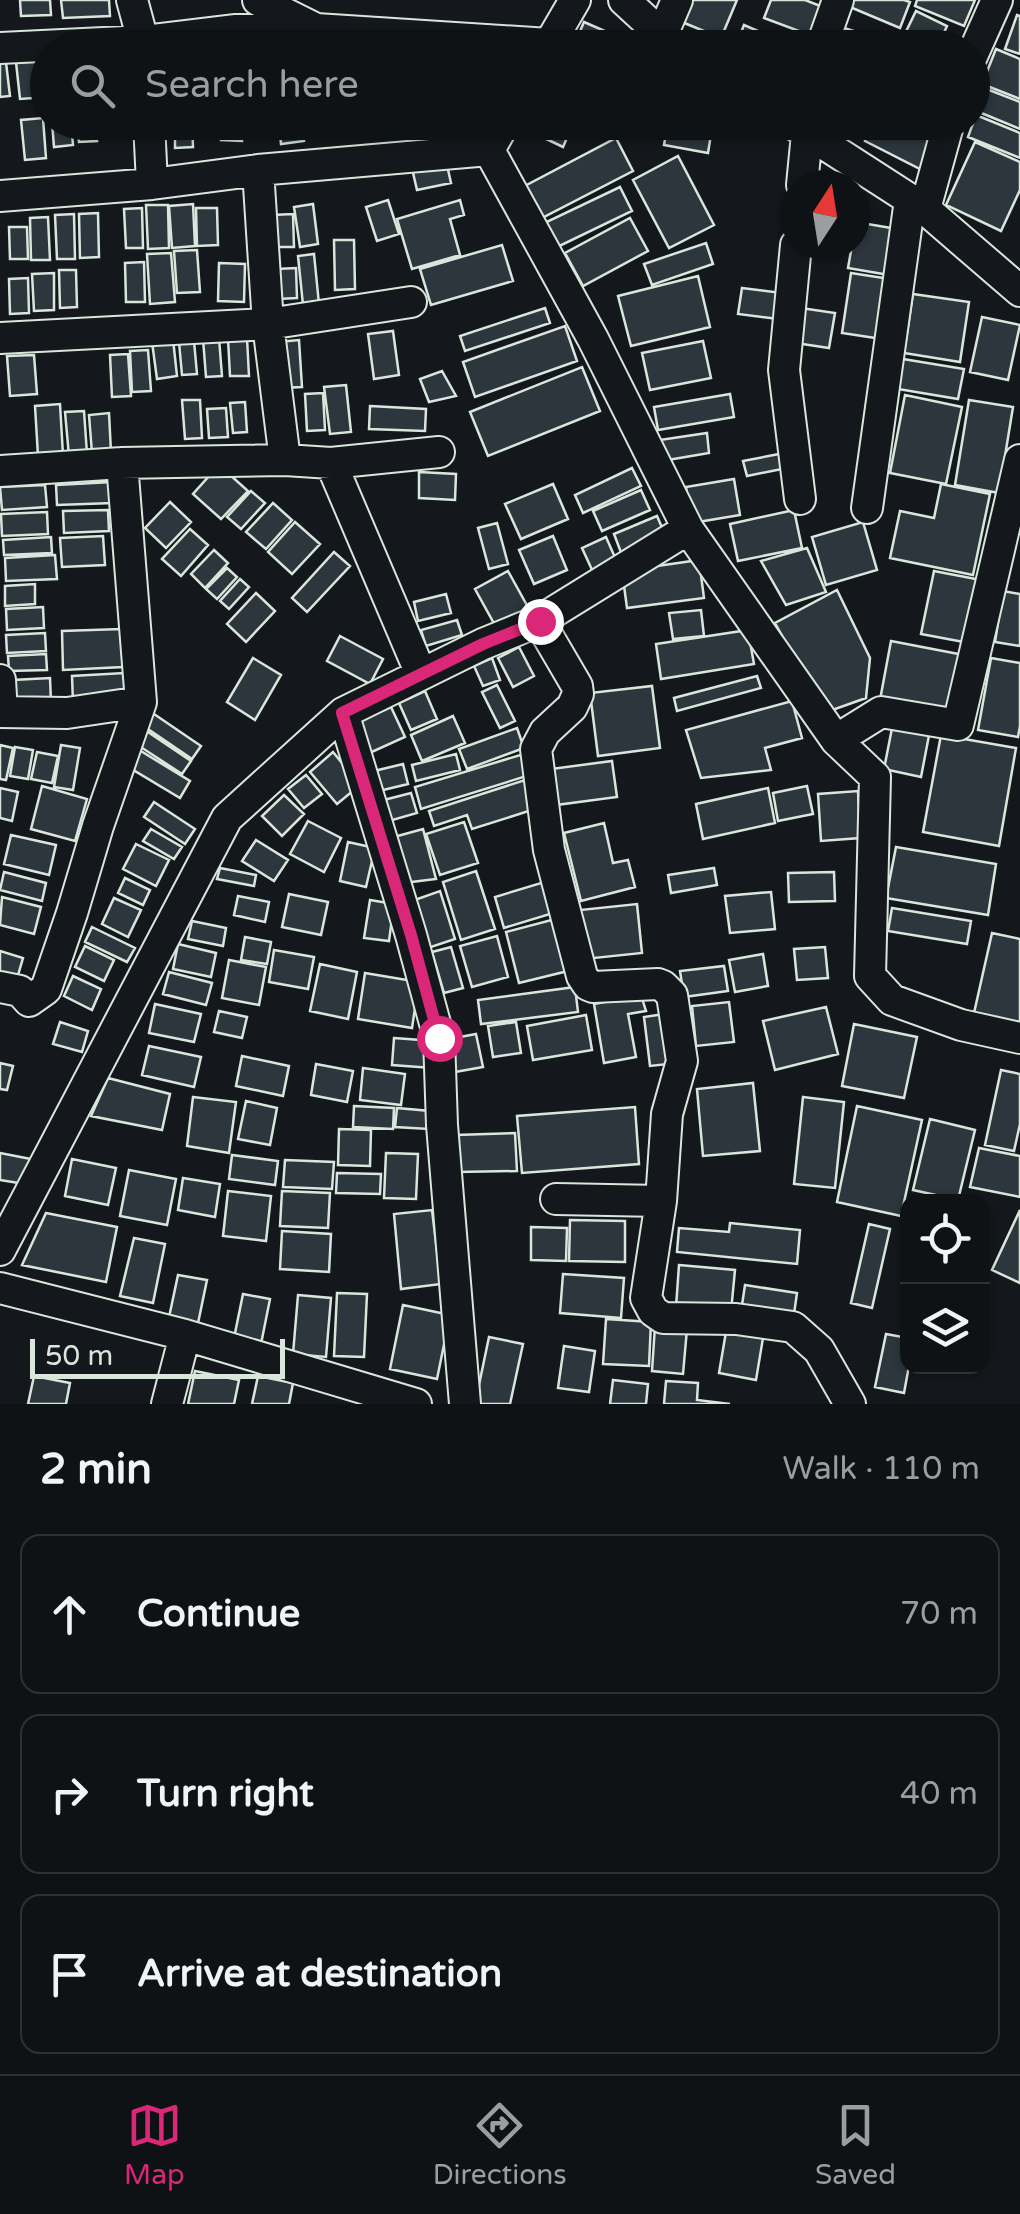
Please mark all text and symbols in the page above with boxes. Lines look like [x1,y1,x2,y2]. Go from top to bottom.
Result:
search box [30,30,990,140]
icon: search [65,58,120,113]
text: Search here [145,62,359,108]
north arrow [780,170,870,260]
route end [518,599,564,645]
route start [417,1016,463,1062]
map controls [900,1194,990,1374]
button: locate [900,1194,990,1284]
button: layers [900,1284,990,1374]
scale bar [30,1334,285,1378]
text: 50 m [45,1339,113,1373]
text: 2 min [40,1444,152,1495]
text: Walk · 110 m [783,1450,980,1488]
icon: ahead [42,1587,97,1642]
text: Continue [137,1591,300,1637]
text: 70 m [900,1595,978,1633]
icon: right [42,1767,97,1822]
text: Turn right [137,1771,314,1817]
text: 40 m [900,1775,978,1813]
icon: arrive [42,1947,97,2002]
text: Arrive at destination [137,1951,502,1997]
tab: Map [124,2098,185,2192]
tab: Directions [433,2098,567,2192]
tab: Saved [815,2098,896,2192]

